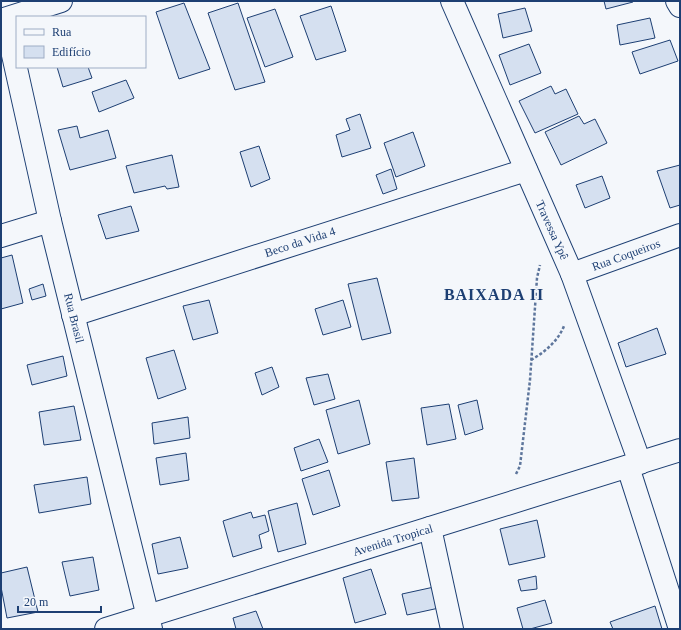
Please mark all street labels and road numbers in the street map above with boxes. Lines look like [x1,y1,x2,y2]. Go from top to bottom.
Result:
street label: Travessa Ypê [533,198,571,262]
street label: Beco da Vida 4 [263,224,337,260]
street label: Rua Coqueiros [590,236,662,274]
street label: Rua Brasil [61,292,87,345]
street label: Avenida Tropical [351,521,435,559]

